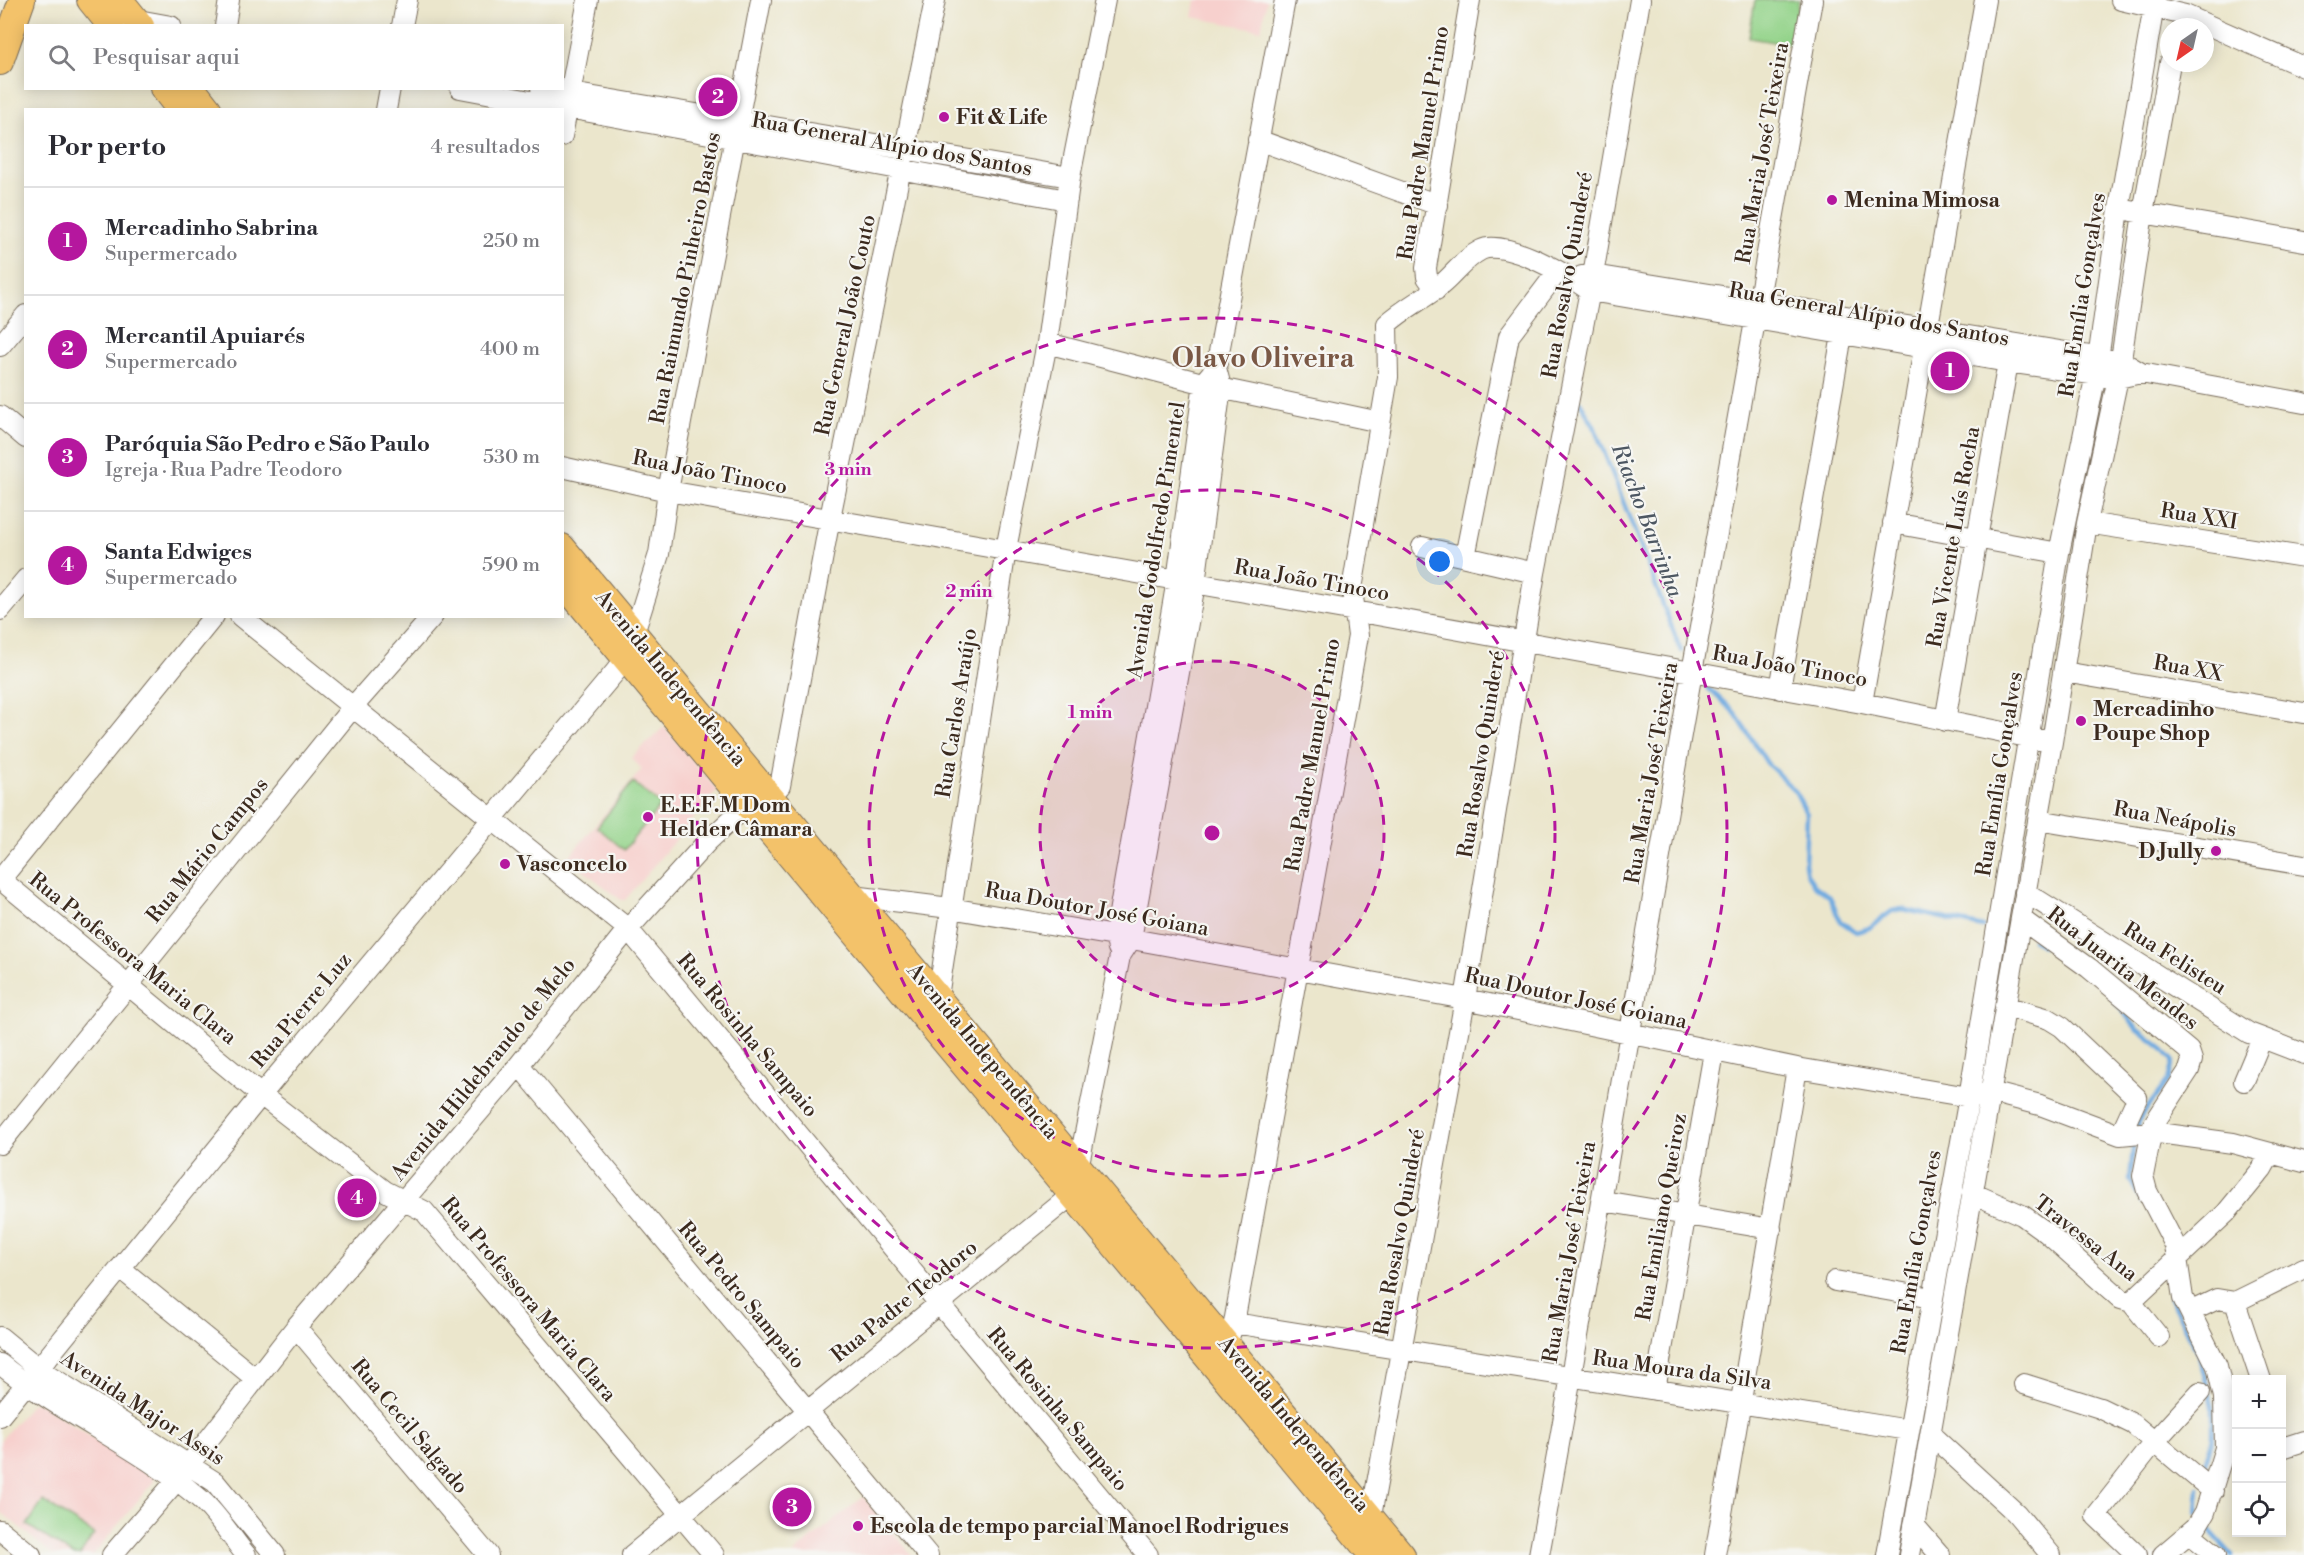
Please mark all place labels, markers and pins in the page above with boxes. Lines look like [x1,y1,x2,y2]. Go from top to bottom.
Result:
pin: 2 [698,74,738,120]
place label: Fit & Life [956,105,1048,131]
marker: Fit & Life [937,110,951,124]
place label: Menina Mimosa [1844,188,2001,214]
marker: Menina Mimosa [1825,193,1839,207]
pin: 1 [1930,348,1970,394]
place label: Mercadinho Poupe Shop [2093,697,2215,747]
marker: Mercadinho Poupe Shop [2074,714,2088,728]
place label: E.E.F.M Dom Helder Câmara [660,793,813,843]
marker: E.E.F.M Dom Helder Câmara [641,810,655,824]
centre of rings [1202,823,1222,843]
place label: D Jully [2139,839,2204,865]
marker: D Jully [2209,844,2223,858]
place label: Vasconcelo [516,852,627,878]
marker: Vasconcelo [498,857,512,871]
pin: 4 [338,1176,376,1220]
pin: 3 [772,1484,812,1530]
place label: Escola de tempo parcial Manoel Rodrigues [870,1514,1289,1540]
marker: Escola de tempo parcial Manoel Rodrigues [851,1519,865,1533]

